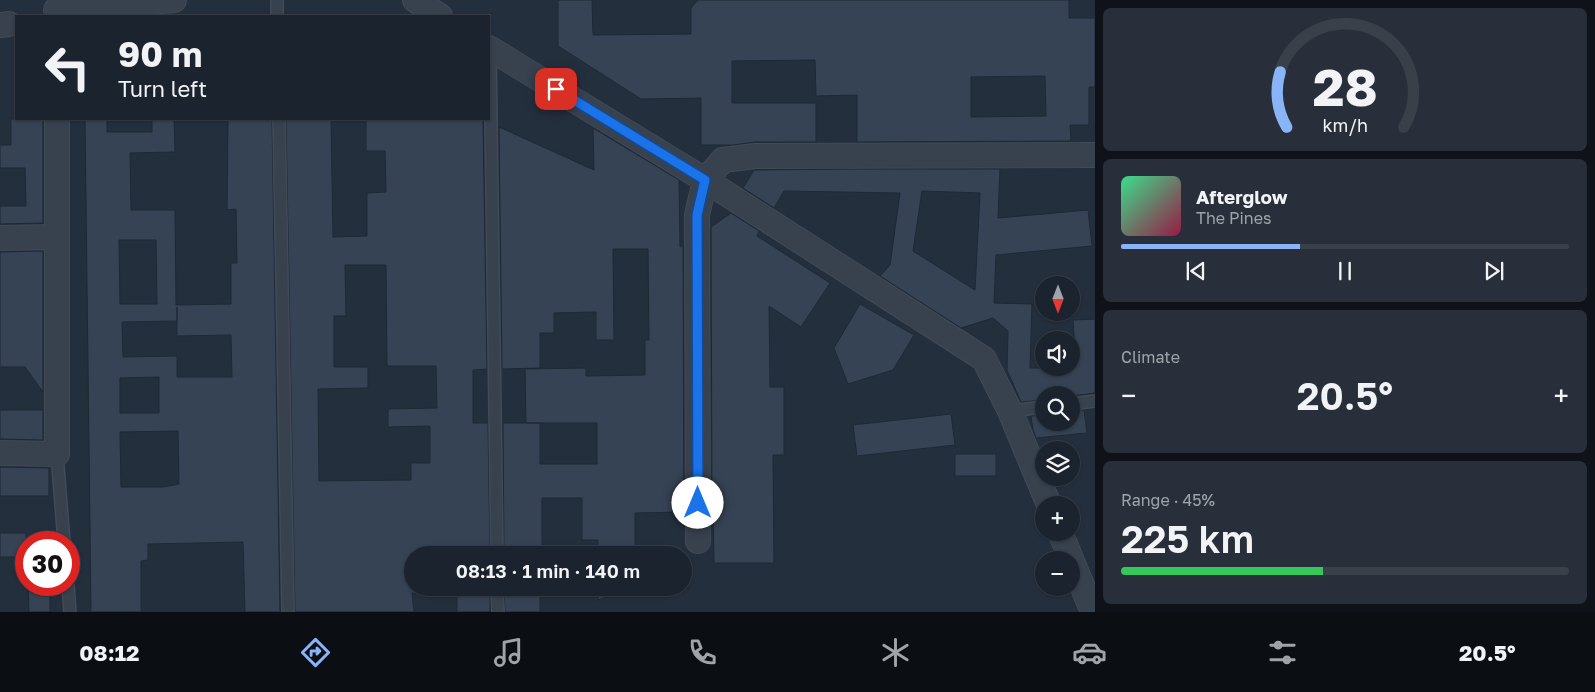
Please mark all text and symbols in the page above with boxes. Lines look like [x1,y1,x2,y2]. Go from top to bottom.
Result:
text: 90 m [118,33,202,75]
icon: left [35,35,100,100]
text: 28 [1312,55,1378,117]
pin [535,68,577,110]
text: Turn left [118,75,207,102]
icon: arrive [542,75,570,103]
text: km/h [1322,114,1368,136]
text: Afterglow [1196,185,1287,208]
text: The Pines [1196,208,1271,228]
icon: previous [1182,257,1210,285]
icon: pause [1331,257,1359,285]
icon: next [1480,257,1508,285]
north arrow [1035,276,1080,321]
map controls [1035,276,1080,596]
button: sound [1035,331,1080,376]
text: Climate [1121,347,1180,367]
text: 20.5° [1297,373,1393,418]
text: − [1121,379,1136,412]
text: + [1554,379,1569,412]
button: search [1035,386,1080,431]
button: layers [1035,441,1080,486]
position arrow [671,476,723,528]
text: Range · 45% [1121,490,1215,510]
button: + [1035,496,1080,541]
text: 225 km [1121,516,1254,561]
speed limit sign: 30 [15,531,80,596]
button: − [1035,551,1080,596]
text: 08:13 · 1 min · 140 m [456,559,640,582]
icon: directions [298,635,333,670]
icon: music [491,635,526,670]
icon: phone [685,635,720,670]
icon: climate [878,635,913,670]
icon: car [1072,635,1107,670]
icon: filters [1265,635,1300,670]
text: 08:12 [79,639,139,666]
text: 20.5° [1459,639,1516,666]

